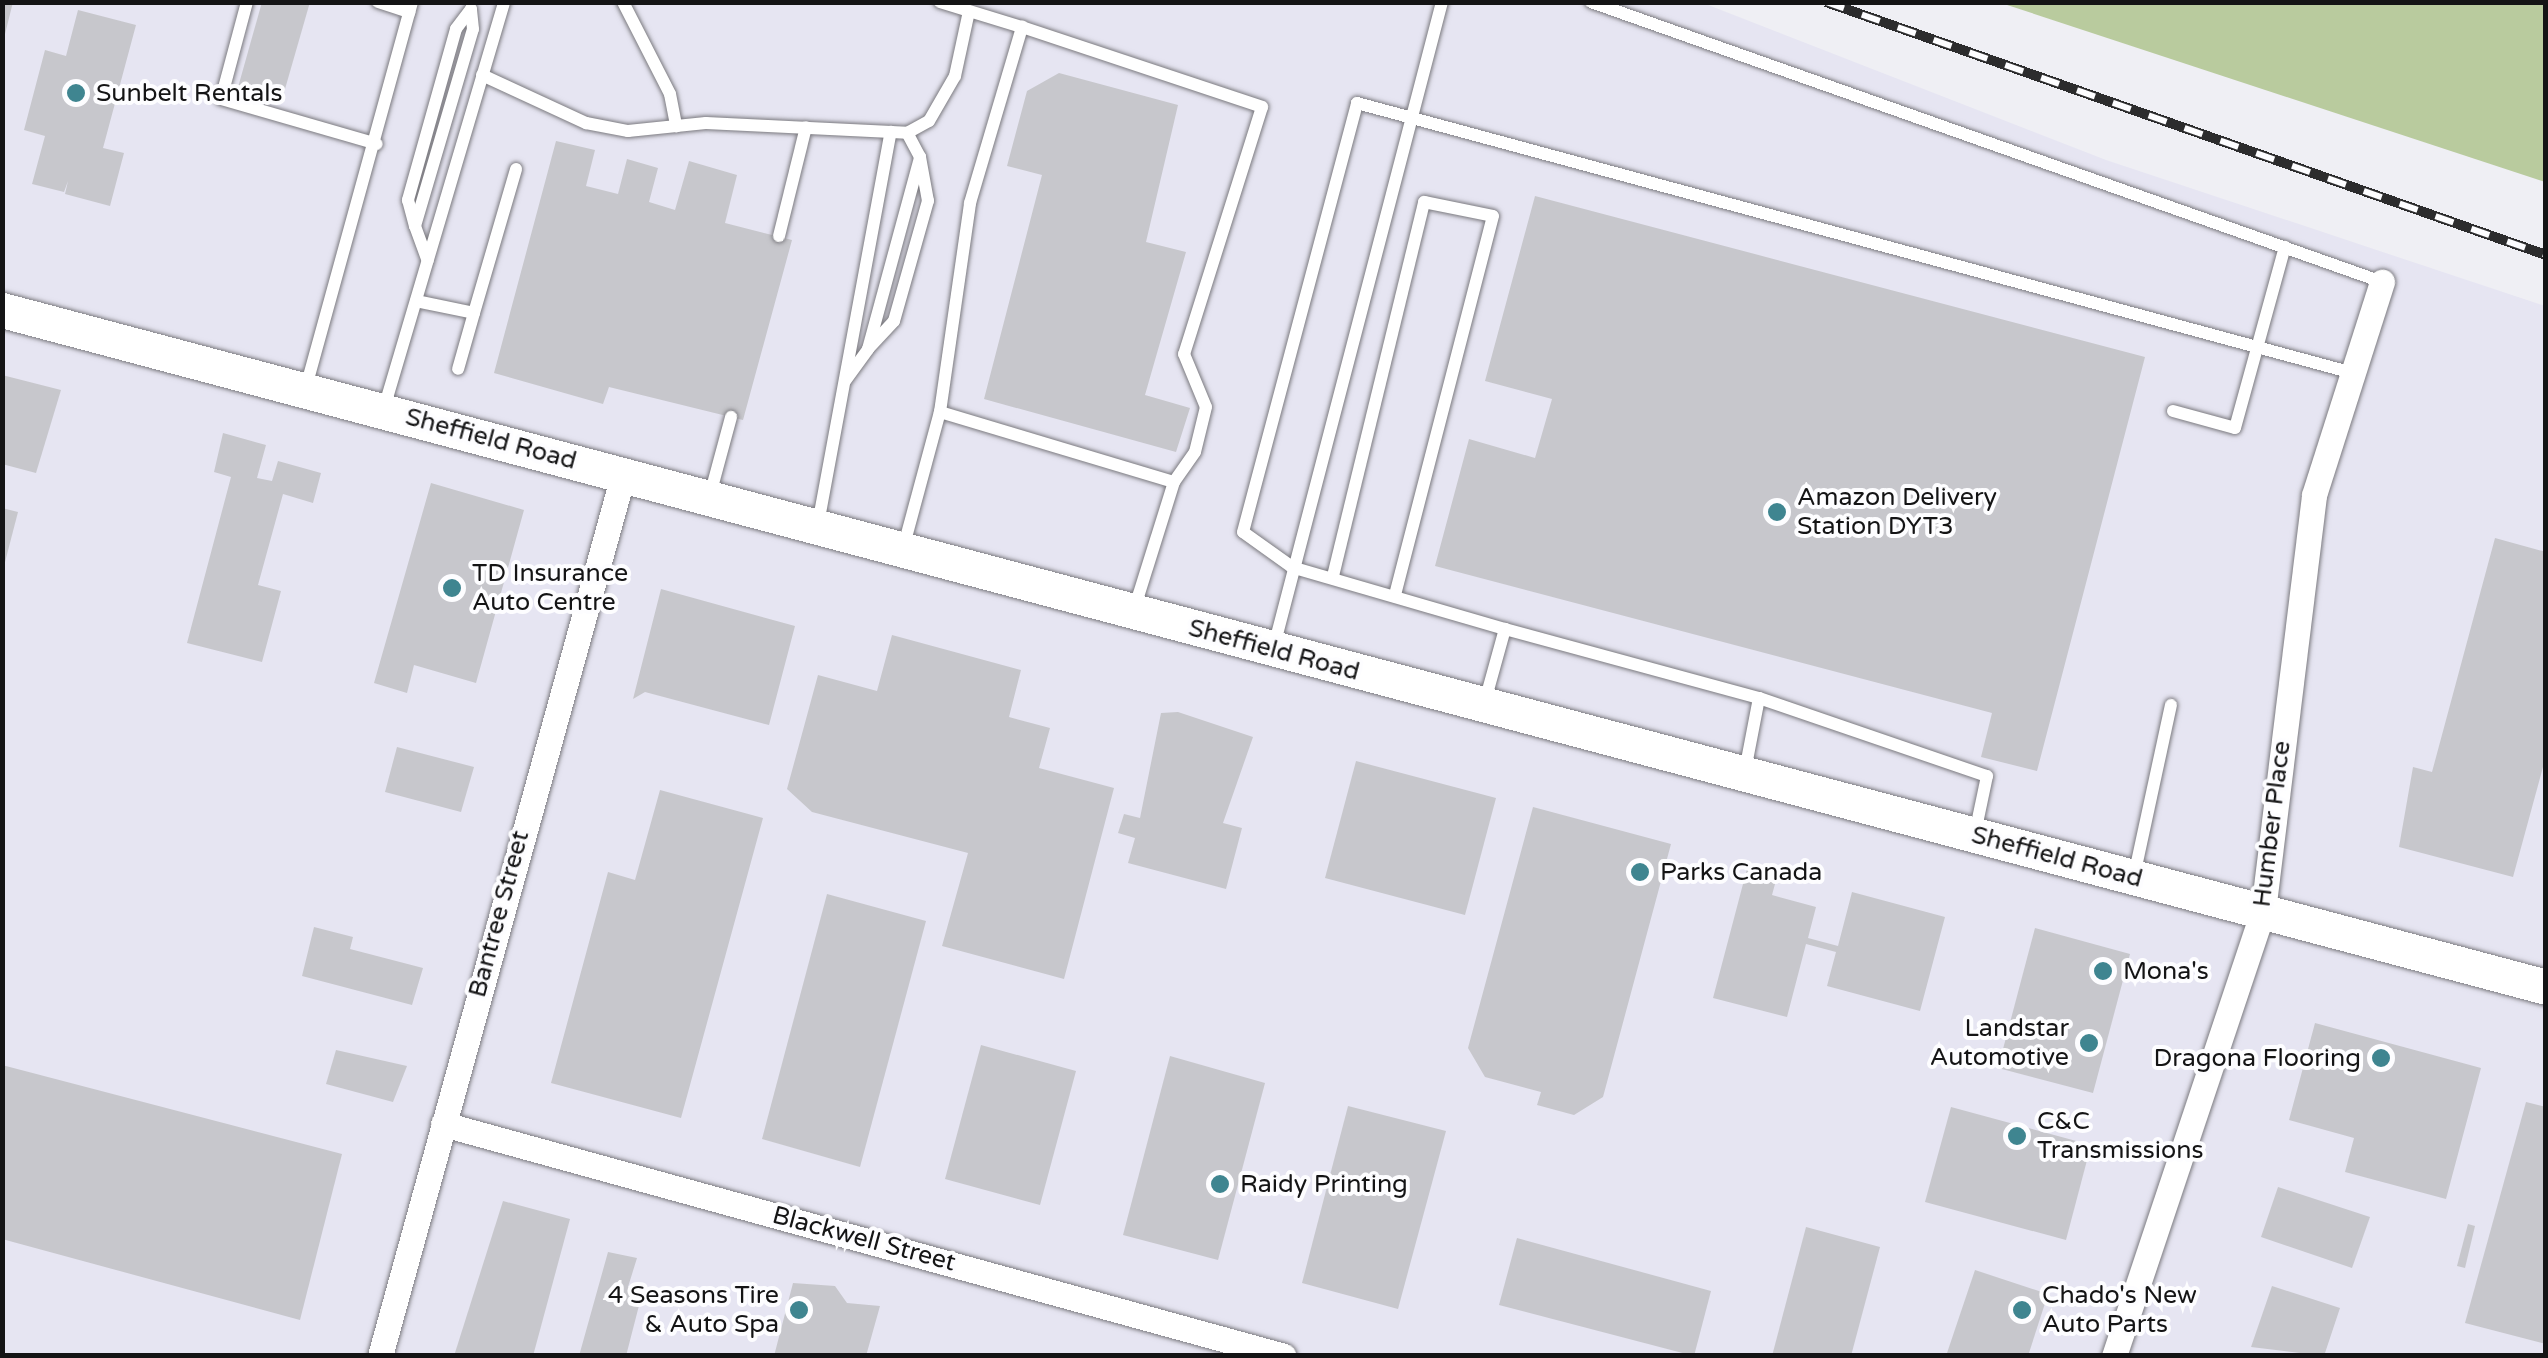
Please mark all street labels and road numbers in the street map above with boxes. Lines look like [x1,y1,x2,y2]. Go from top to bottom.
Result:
street label: Sheffield Road [402,402,580,476]
street label: Sheffield Road [1185,613,1363,687]
street label: Humber Place [2247,739,2297,909]
street label: Sheffield Road [1968,820,2146,894]
street label: Bantree Street [462,827,536,1001]
street label: Blackwell Street [769,1200,959,1278]

